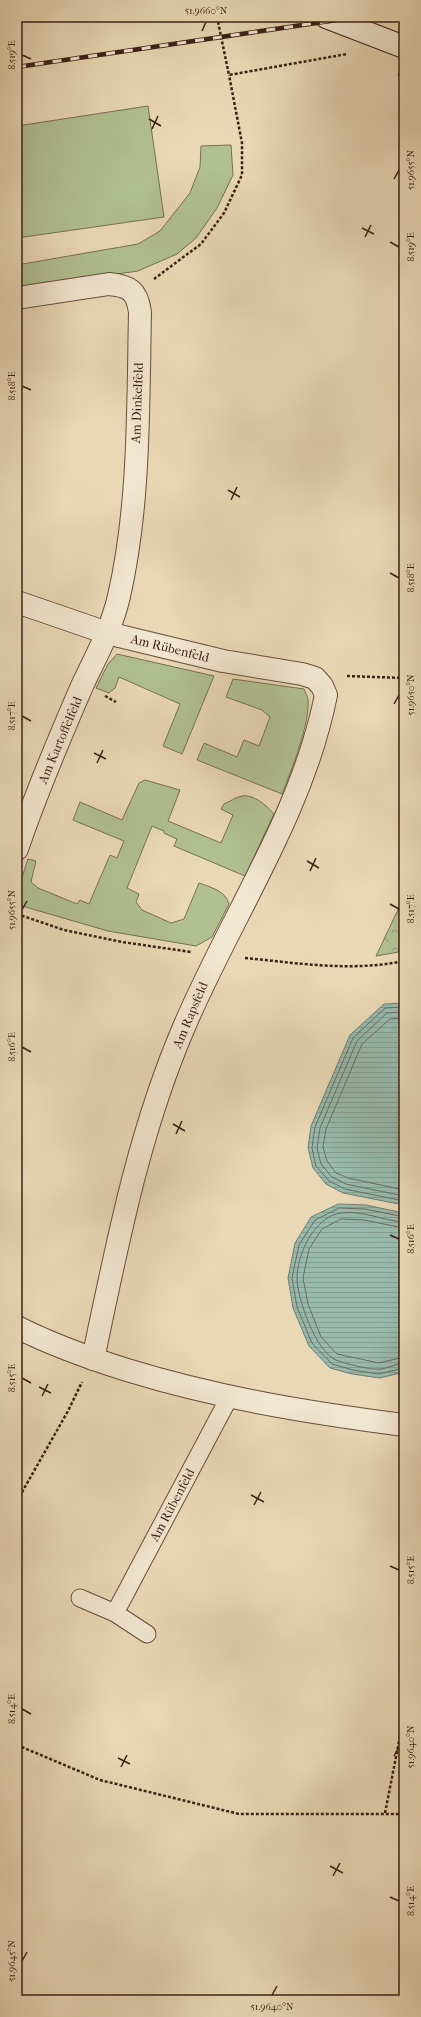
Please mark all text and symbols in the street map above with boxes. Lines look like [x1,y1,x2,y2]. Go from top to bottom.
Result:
text: 51.9660°N [185,5,228,17]
text: 8.519°E [6,40,18,70]
text: 51.9655°N [405,150,417,190]
text: 8.519°E [405,232,417,262]
street label: Am Dinkelfeld [128,361,146,445]
text: 8.518°E [6,371,18,401]
text: 8.518°E [405,563,417,593]
street label: Am Rübenfeld [128,631,212,665]
text: 51.9650°N [405,674,417,716]
street label: Am Kartoffelfeld [35,693,85,787]
text: 8.517°E [6,701,18,731]
text: 51.9655°N [6,890,18,930]
text: 8.517°E [405,894,417,924]
street label: Am Rapsfeld [169,979,211,1051]
text: 8.516°E [6,1032,18,1062]
text: 8.516°E [405,1224,417,1254]
text: 8.515°E [6,1364,18,1392]
street label: Am Rübenfeld [146,1465,198,1545]
text: 8.515°E [405,1556,417,1584]
text: 8.514°E [6,1694,18,1724]
text: 51.9640°N [405,1725,417,1768]
text: 8.514°E [405,1886,417,1916]
text: 51.9645°N [6,1940,18,1982]
text: 51.9640°N [251,2001,294,2013]

